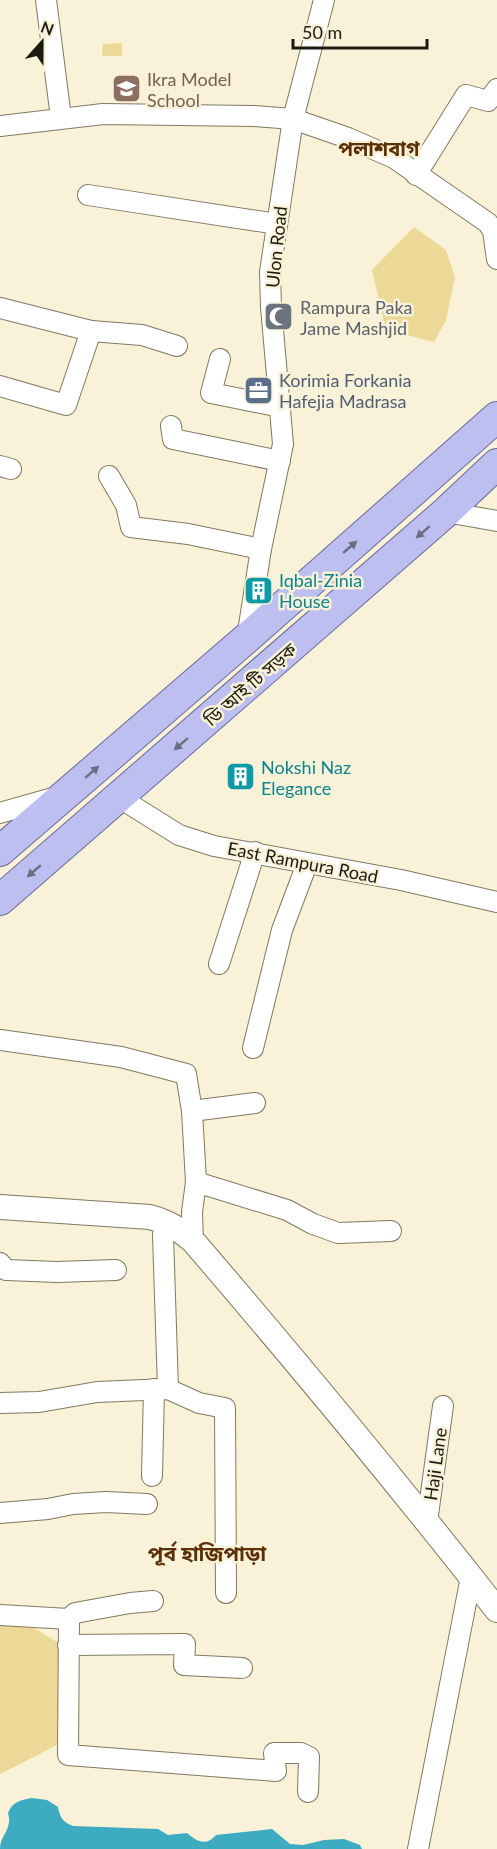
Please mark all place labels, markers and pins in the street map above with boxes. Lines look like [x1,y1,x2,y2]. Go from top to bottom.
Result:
place label: Ikra Model School [147,68,231,111]
school or university icon: Ikra Model School [110,73,142,105]
place label: Rampura Paka Jame Mashjid [300,296,413,339]
mosque icon: Rampura Paka Jame Mashjid [263,301,295,333]
place label: Korimia Forkania Hafejia Madrasa [279,369,412,412]
office icon: Korimia Forkania Hafejia Madrasa [242,374,274,406]
place label: Iqbal-Zinia House [279,569,362,612]
building icon: Iqbal-Zinia House [242,574,274,606]
place label: Nokshi Naz Elegance [261,756,351,799]
building icon: Nokshi Naz Elegance [224,761,256,793]

